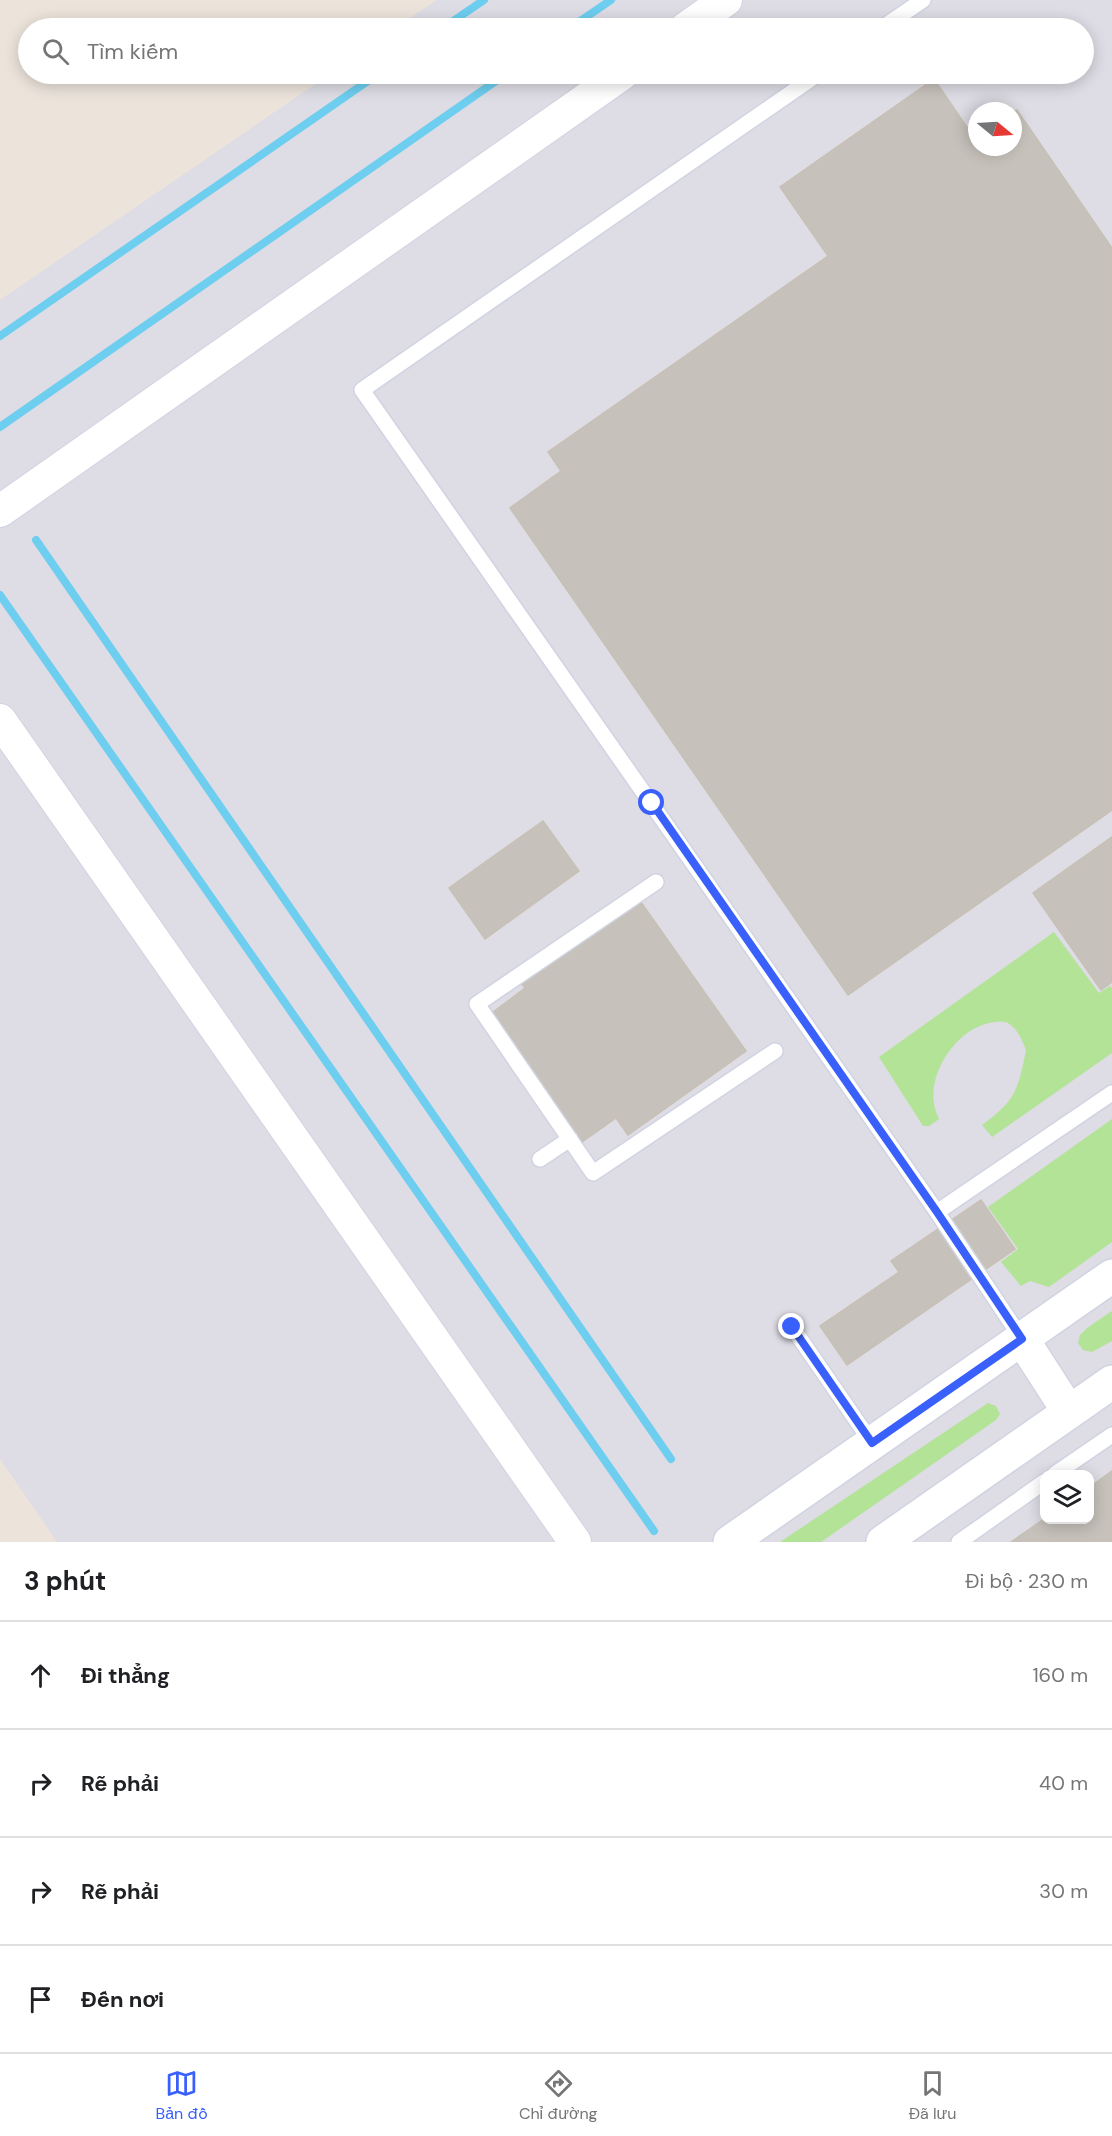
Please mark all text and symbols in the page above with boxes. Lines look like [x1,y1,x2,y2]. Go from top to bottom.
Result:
search box [18,18,1094,84]
icon: search [39,35,72,68]
text: Tìm kiếm [87,37,178,66]
north arrow [968,102,1022,156]
route start [638,789,664,815]
route end [778,1313,804,1339]
map controls [1040,1470,1094,1524]
button: layers [1040,1470,1094,1524]
text: 3 phút [24,1564,106,1598]
text: Đi bộ · 230 m [965,1568,1088,1594]
icon: ahead [24,1659,57,1692]
text: Đi thẳng [81,1661,170,1690]
text: 160 m [1032,1662,1088,1688]
icon: right [24,1767,57,1800]
text: Rẽ phải [81,1769,159,1798]
text: 40 m [1039,1770,1088,1796]
icon: right [24,1875,57,1908]
text: Rẽ phải [81,1877,159,1906]
text: 30 m [1039,1878,1088,1904]
icon: arrive [24,1983,57,2016]
text: Đến nơi [81,1985,164,2014]
tab: Bản đồ [156,2067,208,2124]
tab: Chỉ đường [519,2067,598,2124]
tab: Đã lưu [909,2067,956,2124]

